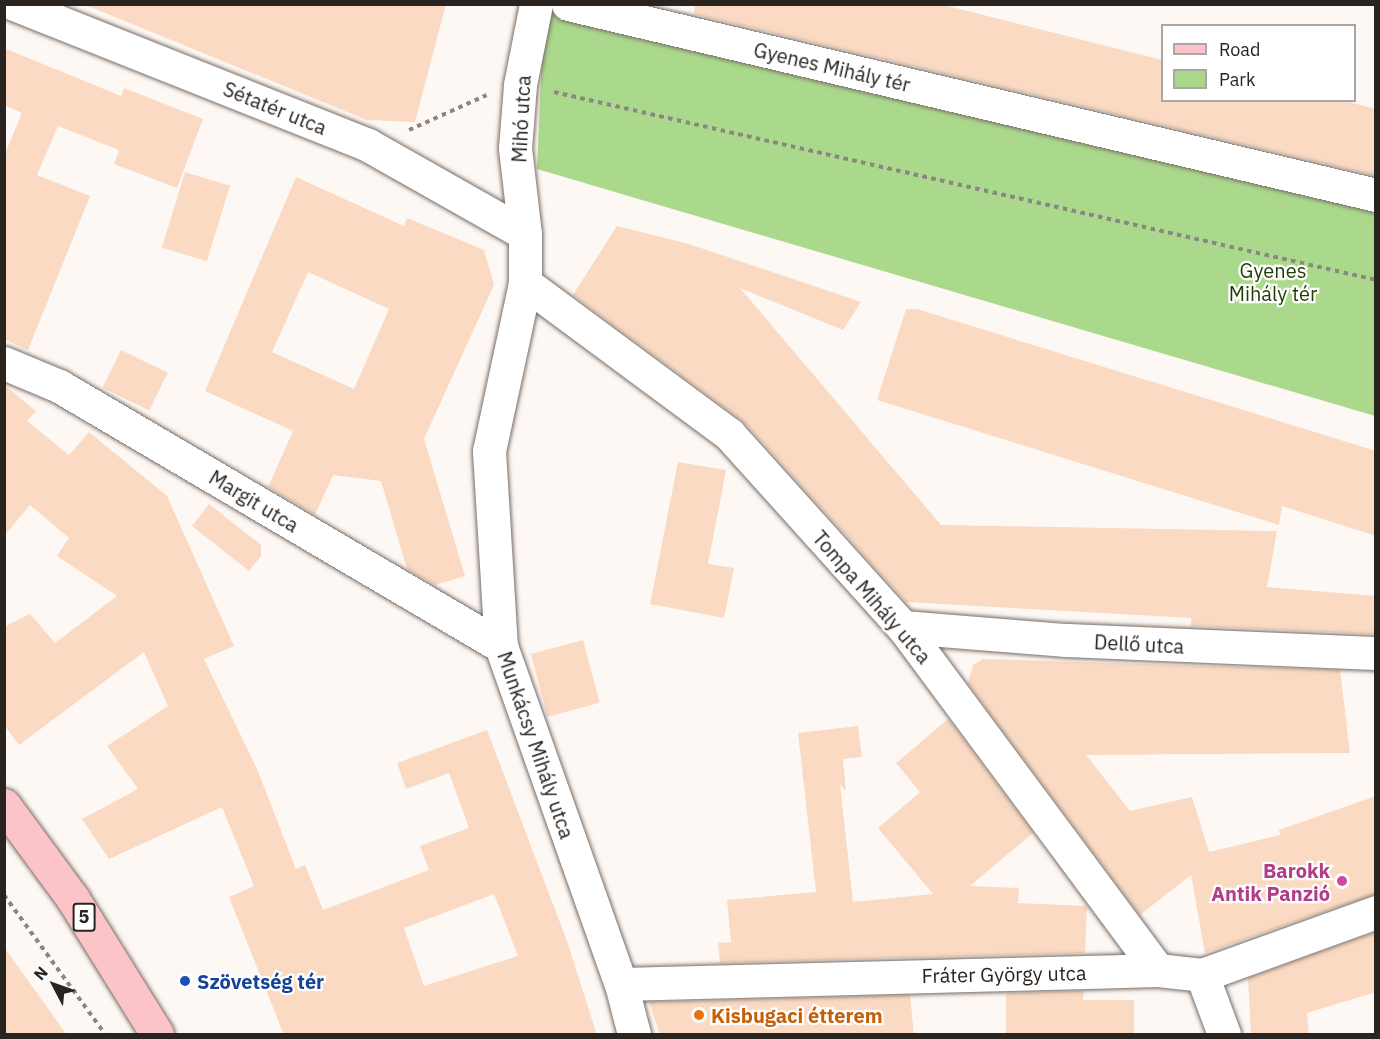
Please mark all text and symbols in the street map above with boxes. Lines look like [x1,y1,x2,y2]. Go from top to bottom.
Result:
legend [1161,24,1356,102]
street label: Gyenes Mihály tér [751,37,913,97]
text: Road [1219,38,1260,61]
text: Park [1219,68,1255,91]
street label: Mihó utca [507,75,535,163]
street label: Sétatér utca [220,76,330,140]
park label: Gyenes Mihály tér [1229,259,1317,306]
street label: Margit utca [205,465,303,537]
street label: Tompa Mihály utca [808,526,936,668]
street label: Dellő utca [1093,630,1185,658]
street label: Munkácsy Mihály utca [493,648,579,842]
place label: Barokk Antik Panzió [1211,858,1330,905]
marker: Barokk Antik Panzió [1335,874,1349,888]
road number: 5 [72,902,96,932]
north arrow [24,955,84,1015]
street label: Fráter György utca [921,961,1087,987]
text: N [29,962,52,984]
place label: Szövetség tér [197,969,324,993]
marker: Szövetség tér [178,974,192,988]
place label: Kisbugaci étterem [711,1003,883,1027]
marker: Kisbugaci étterem [692,1008,706,1022]

